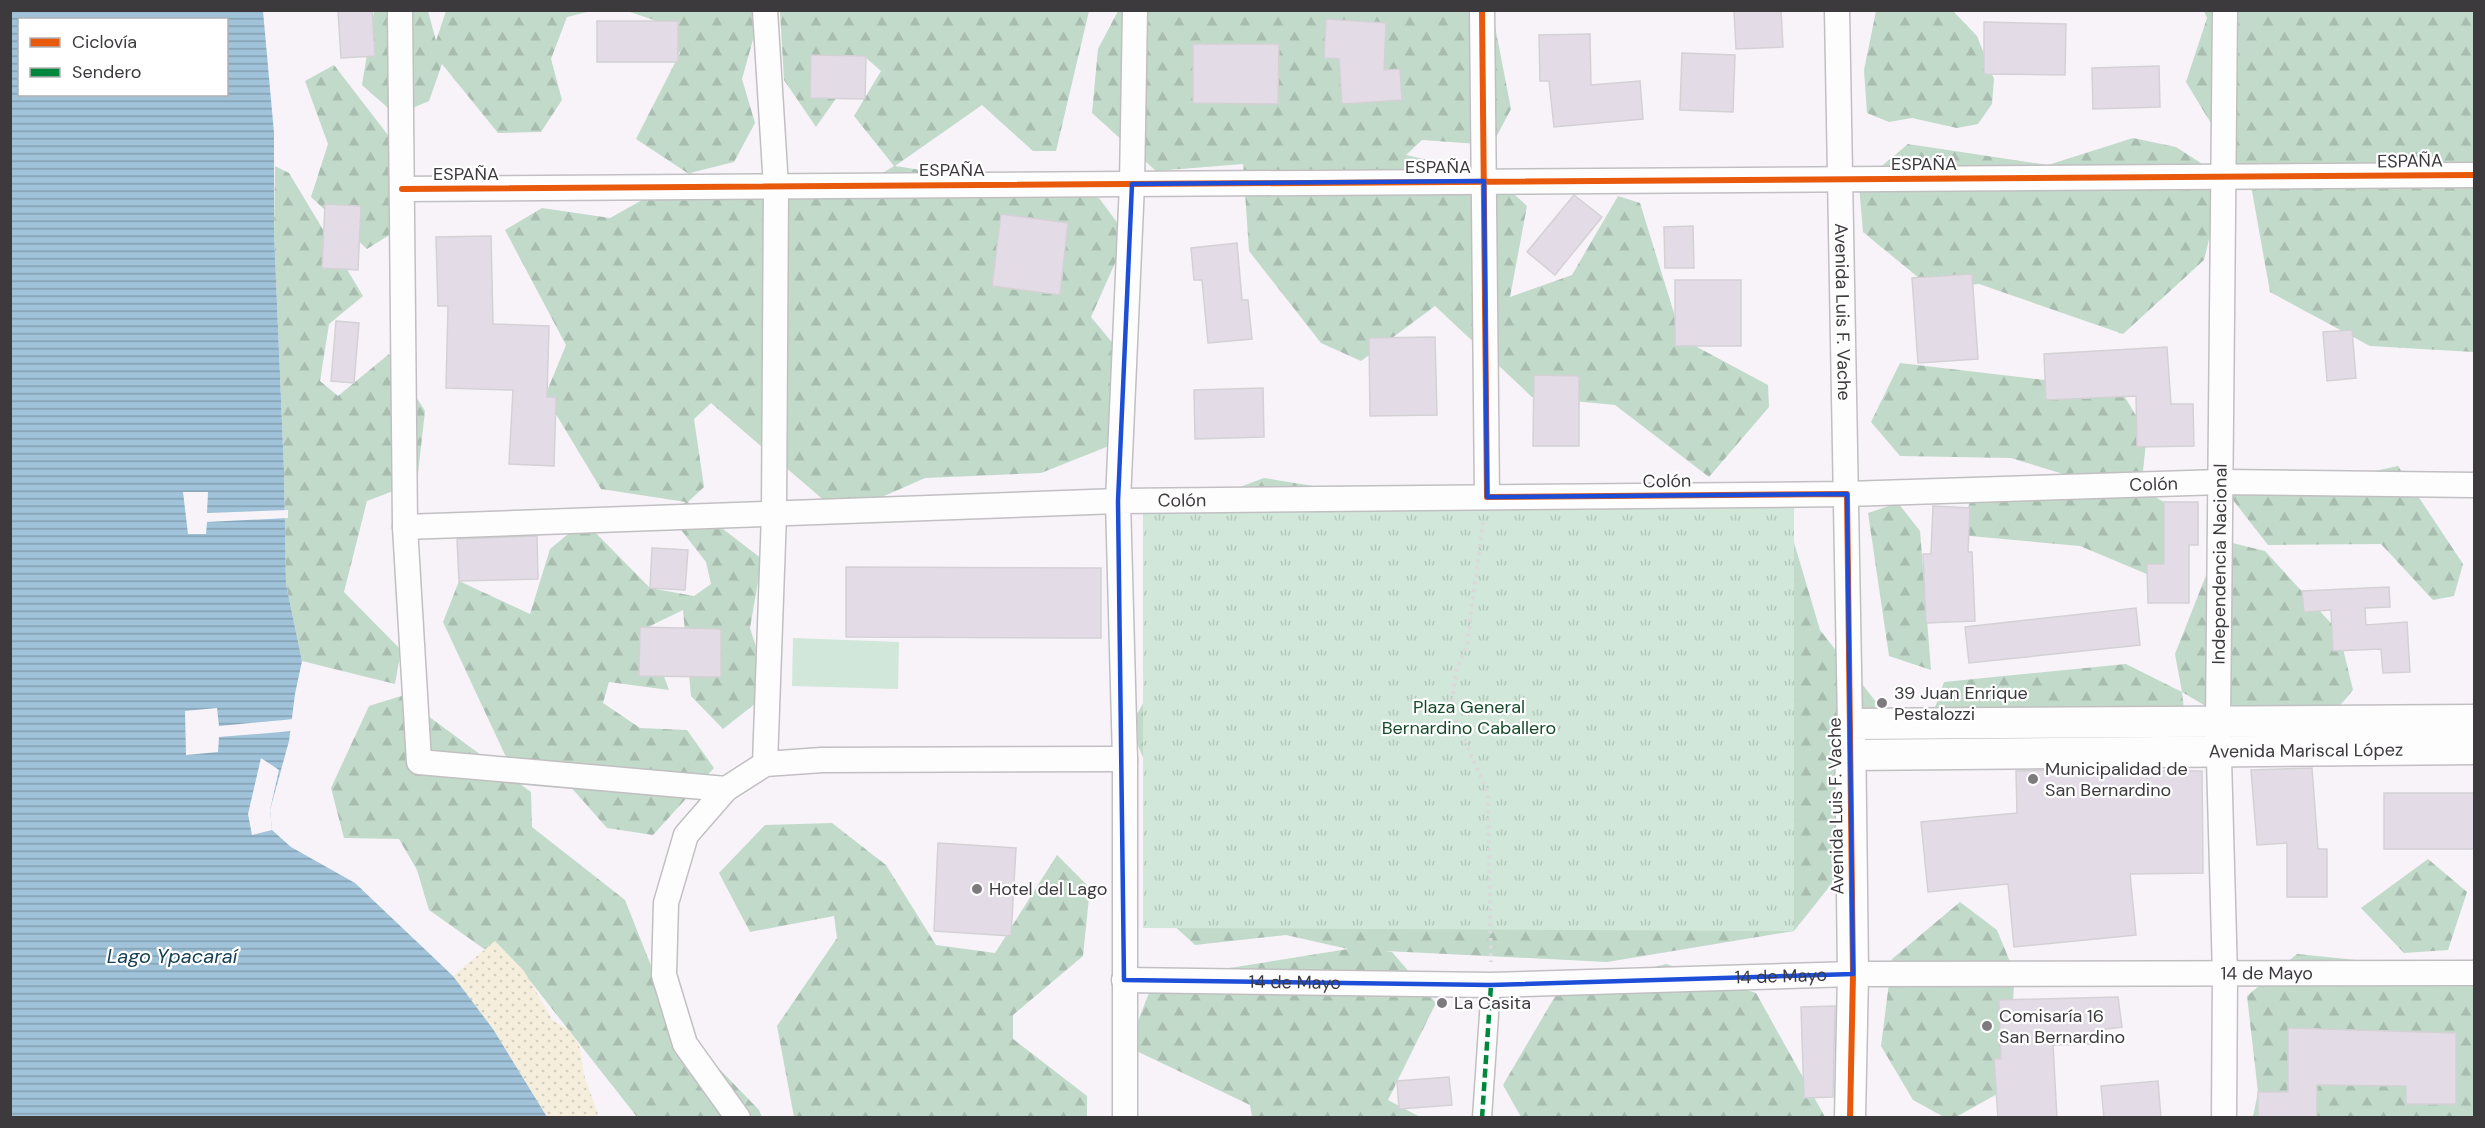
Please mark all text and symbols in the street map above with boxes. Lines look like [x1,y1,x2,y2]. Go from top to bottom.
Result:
legend [18,18,228,96]
text: Ciclovía [72,30,137,54]
text: Sendero [72,60,142,84]
street label: ESPAÑA [2377,148,2443,174]
street label: ESPAÑA [1891,152,1957,176]
street label: ESPAÑA [1405,155,1471,179]
street label: ESPAÑA [919,158,985,182]
street label: ESPAÑA [433,162,499,186]
street label: Avenida Luis F. Vache [1829,223,1856,401]
street label: Independencia Nacional [2207,464,2233,665]
street label: Colón [1642,469,1692,493]
street label: Colón [2129,471,2178,497]
street label: Colón [1157,488,1206,513]
place label: 39 Juan Enrique Pestalozzi [1894,681,2028,726]
park label: Plaza General Bernardino Caballero [1382,695,1556,740]
marker: 39 Juan Enrique Pestalozzi [1875,696,1889,710]
street label: Avenida Luis F. Vache [1822,717,1850,895]
street label: Avenida Mariscal López [2209,738,2403,764]
place label: Municipalidad de San Bernardino [2045,757,2188,802]
marker: Municipalidad de San Bernardino [2026,772,2040,786]
place label: Hotel del Lago [989,877,1107,901]
marker: Hotel del Lago [970,882,984,896]
water label: Lago Ypacaraí [107,943,239,969]
street label: 14 de Mayo [2221,961,2313,985]
street label: 14 de Mayo [1734,963,1827,990]
street label: 14 de Mayo [1249,970,1341,995]
place label: La Casita [1454,991,1531,1015]
marker: La Casita [1435,996,1449,1010]
place label: Comisaría 16 San Bernardino [1999,1004,2125,1049]
marker: Comisaría 16 San Bernardino [1980,1019,1994,1033]

